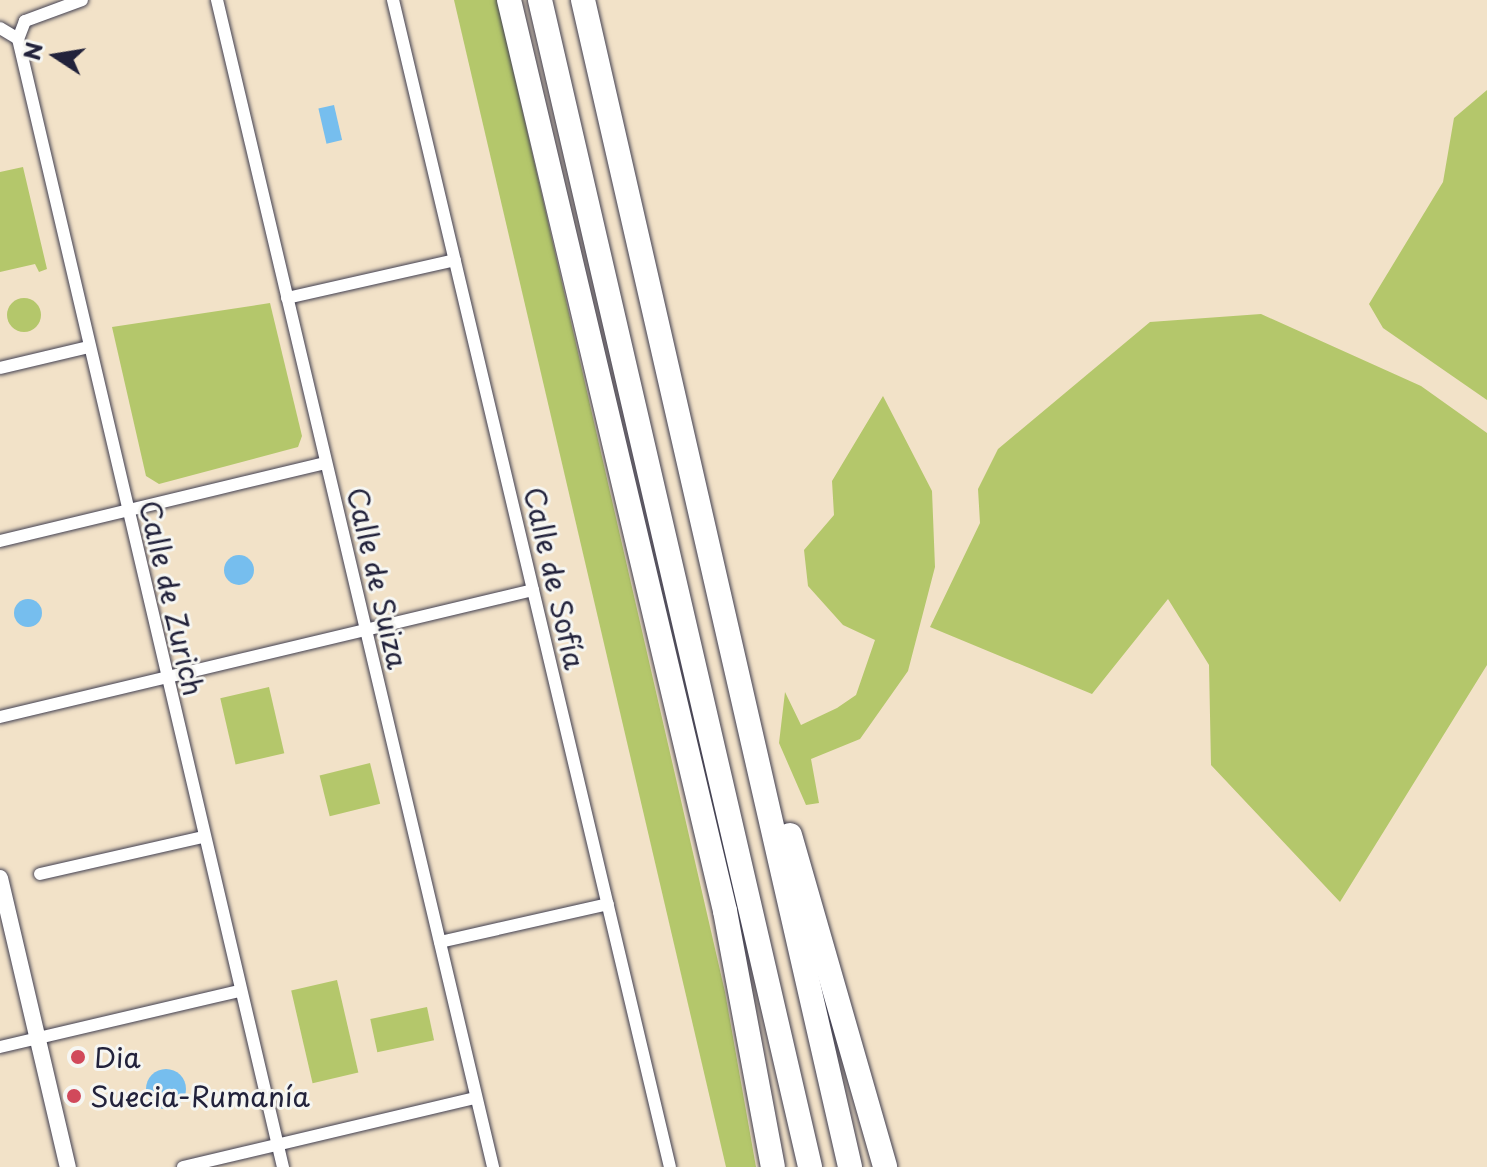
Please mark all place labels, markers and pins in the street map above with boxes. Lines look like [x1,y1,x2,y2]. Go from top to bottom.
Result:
place label: Dia [94,1040,141,1074]
marker: Dia [69,1048,87,1066]
place label: Suecia-Rumanía [90,1079,310,1113]
marker: Suecia-Rumanía [65,1087,83,1105]

